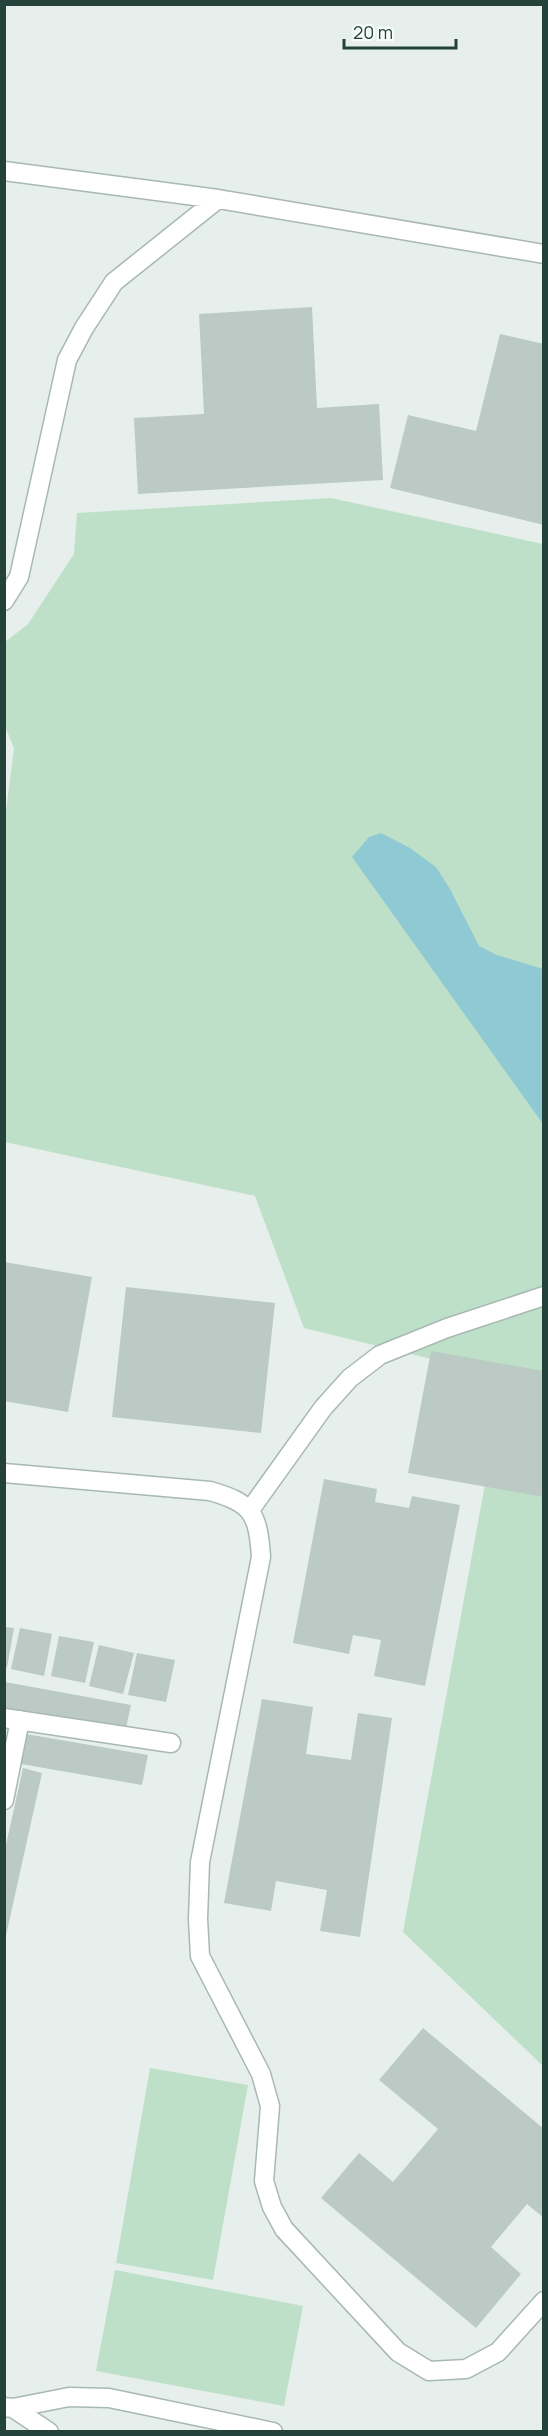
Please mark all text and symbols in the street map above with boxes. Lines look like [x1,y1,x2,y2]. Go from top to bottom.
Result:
scale bar [344,12,456,50]
text: 20 m [353,20,393,44]

